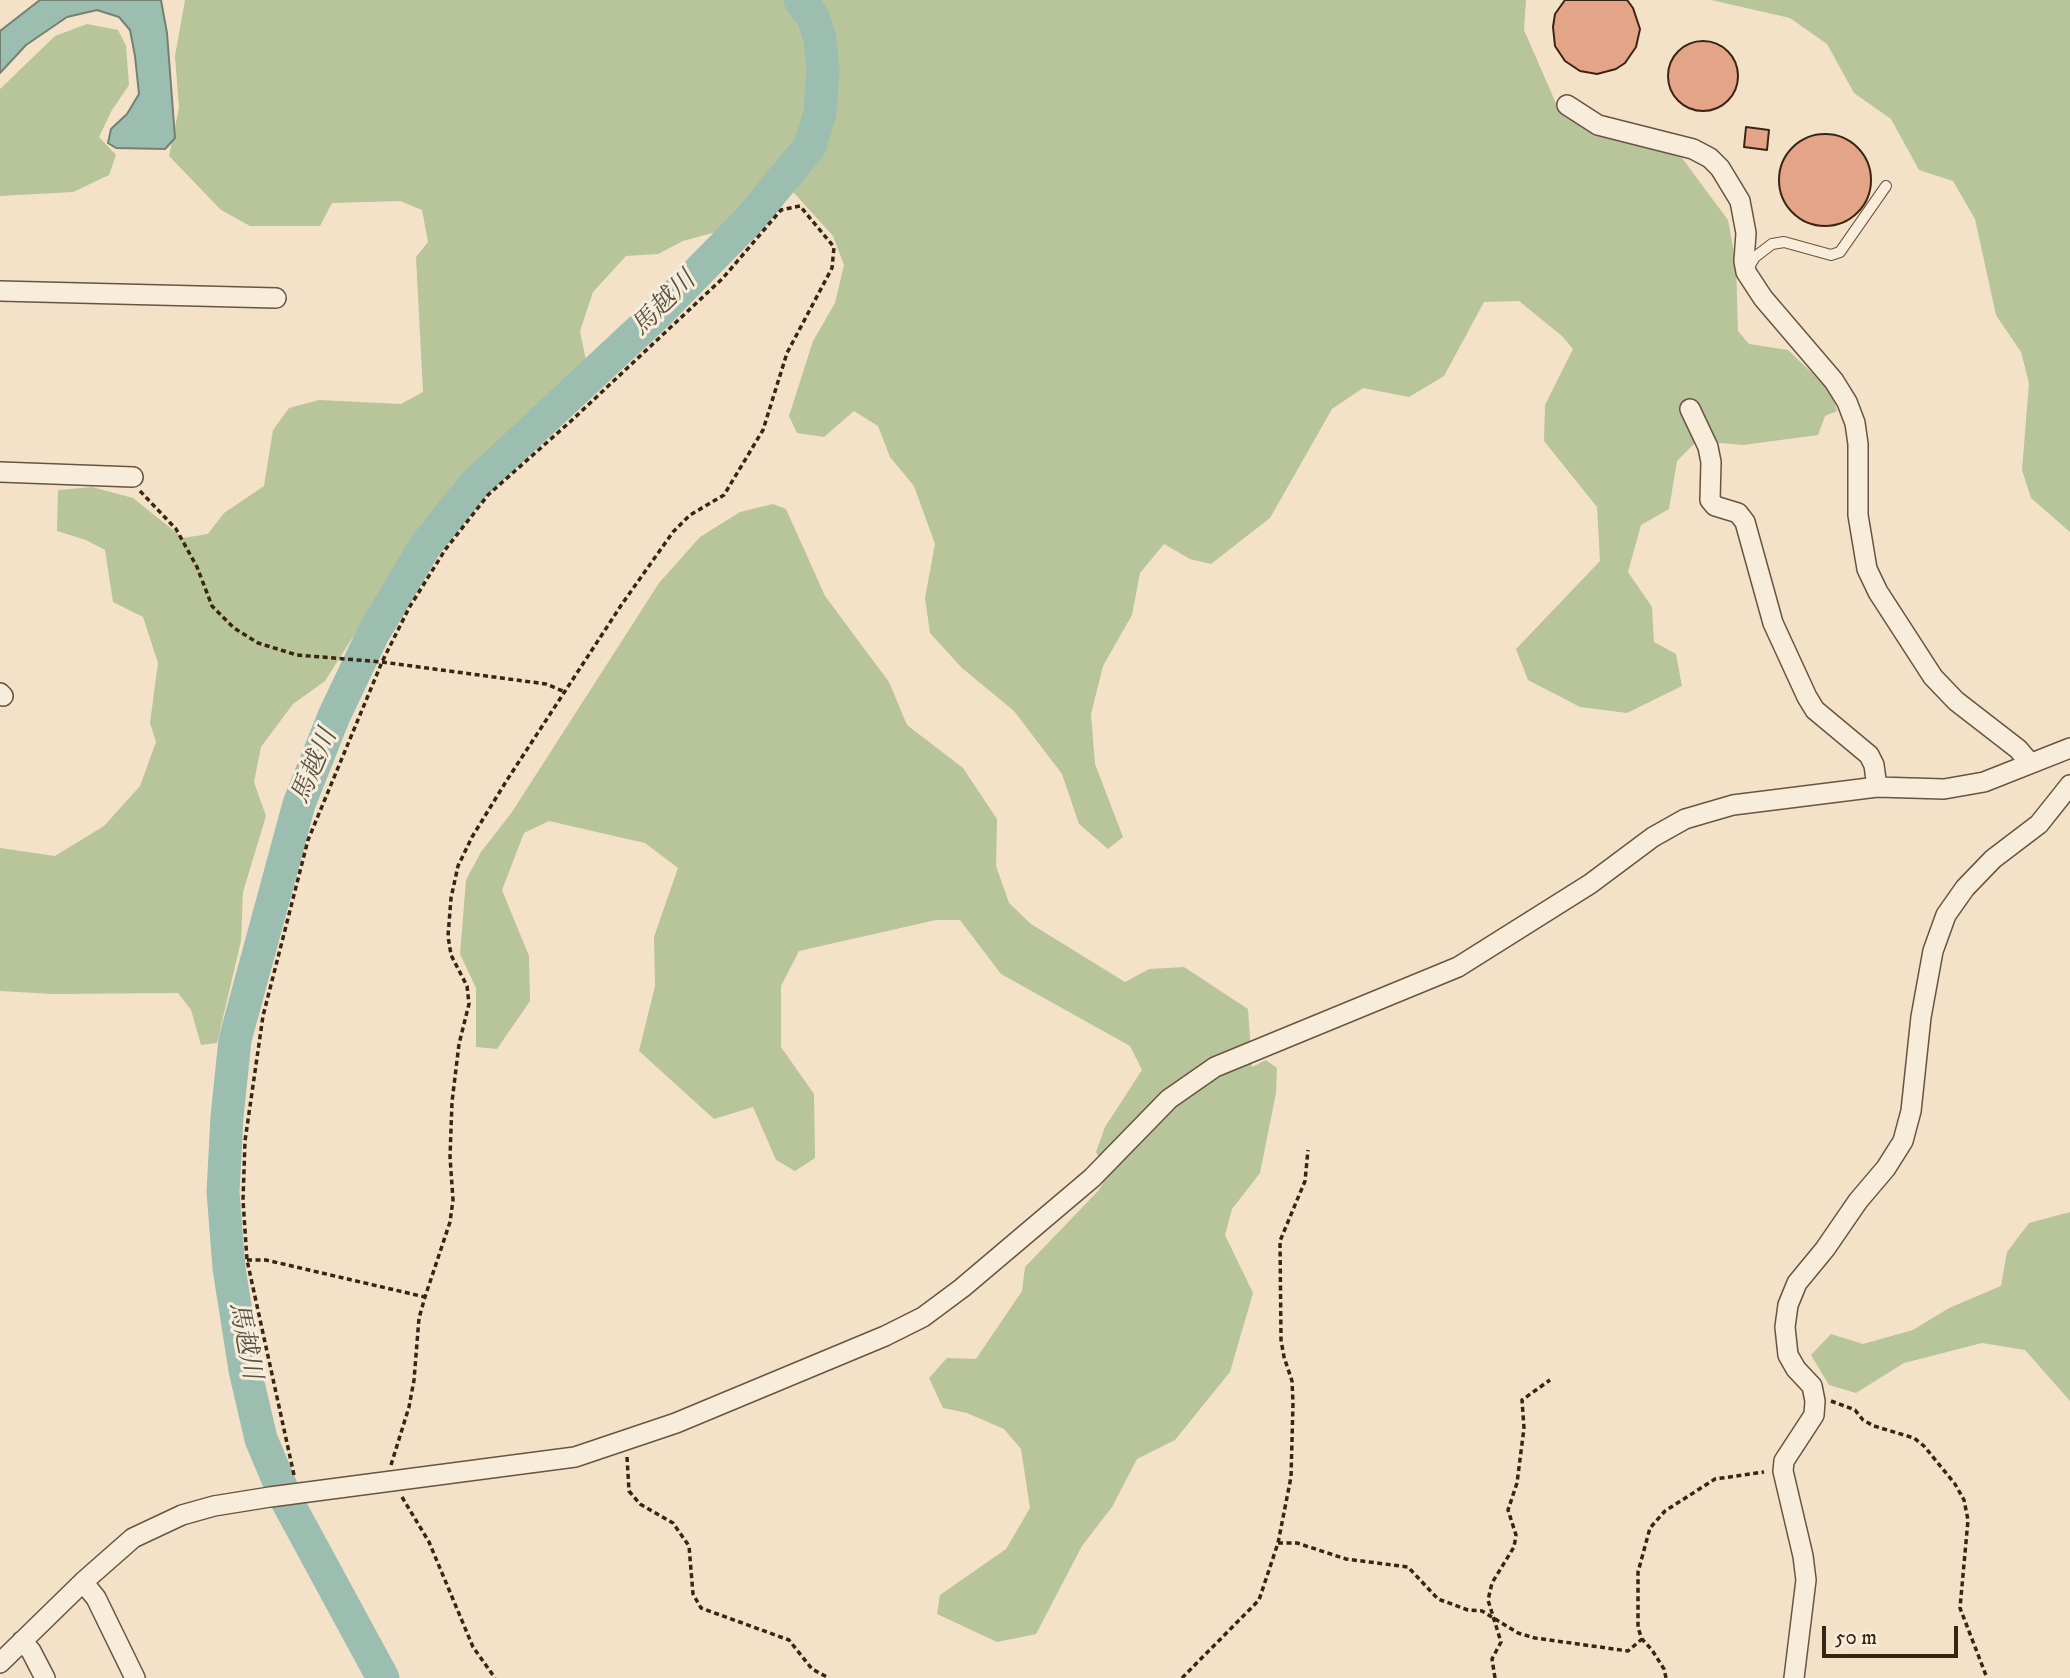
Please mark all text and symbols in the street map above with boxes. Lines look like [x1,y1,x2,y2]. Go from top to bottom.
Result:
water label: 馬越川 [626,266,704,344]
water label: 馬越川 [286,725,346,809]
water label: 馬越川 [220,1300,266,1382]
scale bar [1825,1612,1962,1656]
text: 50 m [1835,1625,1877,1651]

